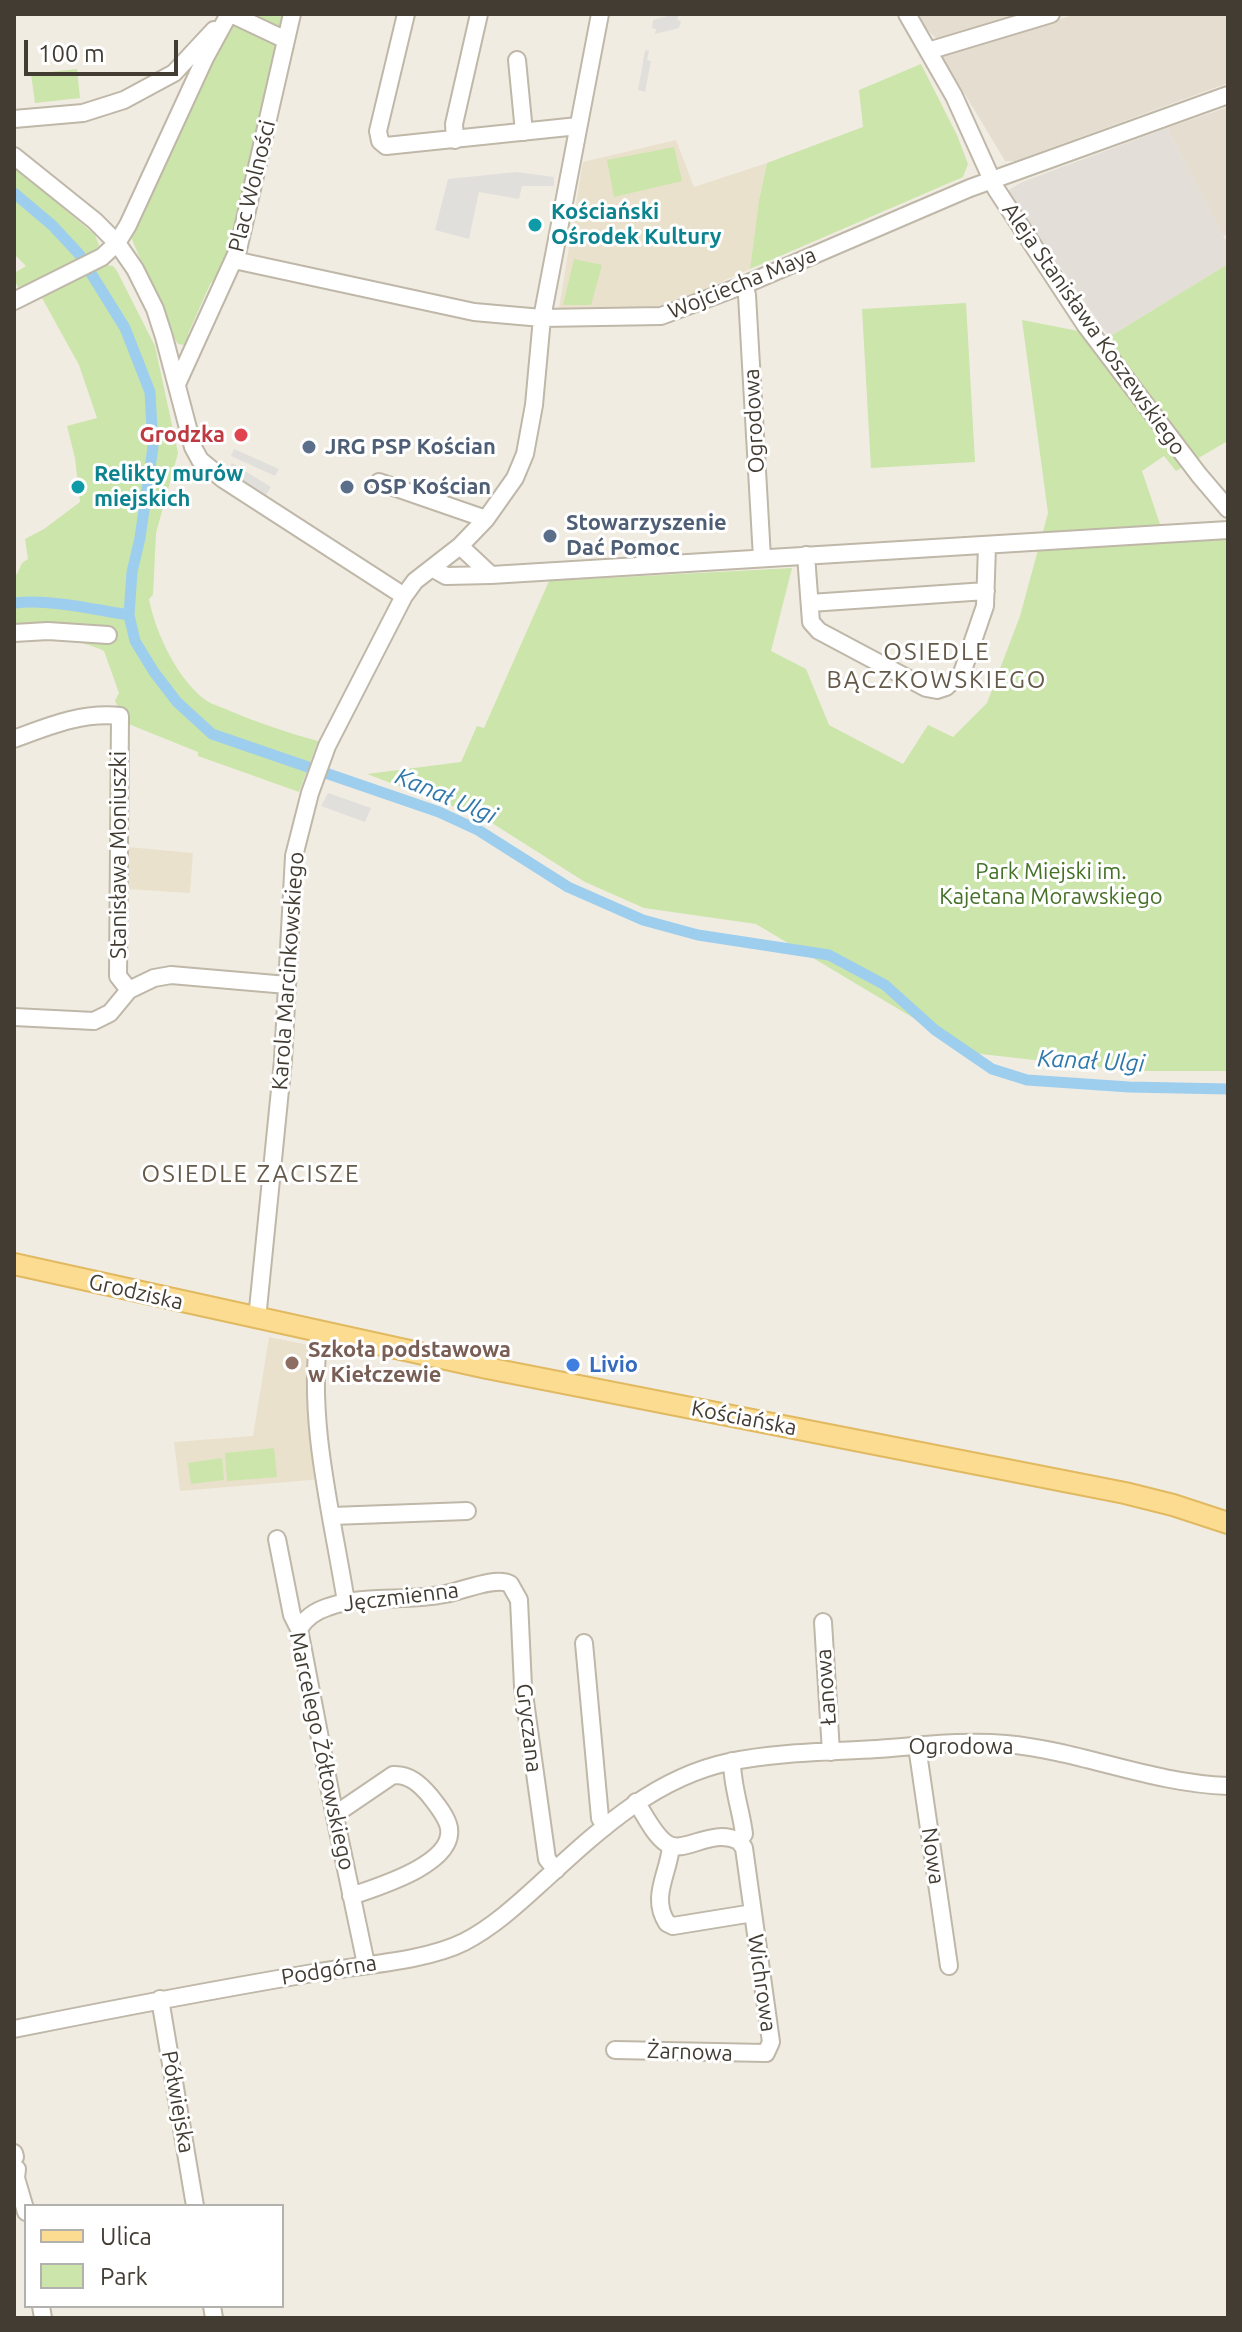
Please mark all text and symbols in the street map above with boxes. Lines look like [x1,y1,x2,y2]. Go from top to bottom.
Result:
scale bar [28,24,182,74]
text: 100 m [38,40,105,67]
street label: Plac Wolności [223,117,281,255]
street label: Aleja Stanisława Koszewskiego [997,198,1191,460]
place label: Kościański Ośrodek Kultury [551,199,722,250]
marker: Kościański Ośrodek Kultury [526,216,544,234]
street label: Wojciecha Maya [664,241,820,325]
street label: Ogrodowa [738,368,770,474]
place label: Grodzka [140,422,225,448]
marker: Grodzka [232,426,250,444]
place label: JRG PSP Kościan [325,434,496,460]
marker: JRG PSP Kościan [300,438,318,456]
place label: Relikty murów miejskich [94,461,243,512]
place label: OSP Kościan [363,474,491,500]
marker: Relikty murów miejskich [69,478,87,496]
marker: OSP Kościan [338,478,356,496]
place label: Stowarzyszenie Dać Pomoc [566,510,727,562]
marker: Stowarzyszenie Dać Pomoc [541,527,559,545]
district label: OSIEDLE BĄCZKOWSKIEGO [827,638,1047,694]
street label: Stanisława Moniuszki [106,751,132,959]
water label: Kanał Ulgi [391,762,501,830]
street label: Karola Marcinkowskiego [266,851,310,1091]
park label: Park Miejski im. Kajetana Morawskiego [939,859,1163,910]
water label: Kanał Ulgi [1037,1044,1145,1078]
district label: OSIEDLE ZACISZE [142,1160,360,1188]
street label: Grodziska [86,1268,186,1316]
place label: Szkoła podstawowa w Kiełczewie [308,1337,511,1388]
place label: Livio [589,1352,638,1378]
marker: Szkoła podstawowa w Kiełczewie [283,1354,301,1372]
marker: Livio [564,1356,582,1374]
street label: Kościańska [689,1395,799,1441]
street label: Jęczmienna [342,1577,460,1617]
street label: Marcelego Żółtowskiego [284,1630,360,1872]
street label: Łanowa [810,1648,842,1726]
street label: Gryczana [510,1682,548,1774]
street label: Ogrodowa [909,1734,1013,1760]
street label: Nowa [916,1826,950,1886]
street label: Wichrowa [742,1932,782,2034]
street label: Podgórna [279,1949,379,1991]
street label: Żarnowa [647,2037,733,2067]
street label: Półwiejska [156,2049,200,2155]
legend [24,2204,284,2308]
text: Ulica [100,2223,152,2250]
text: Park [100,2263,148,2290]

